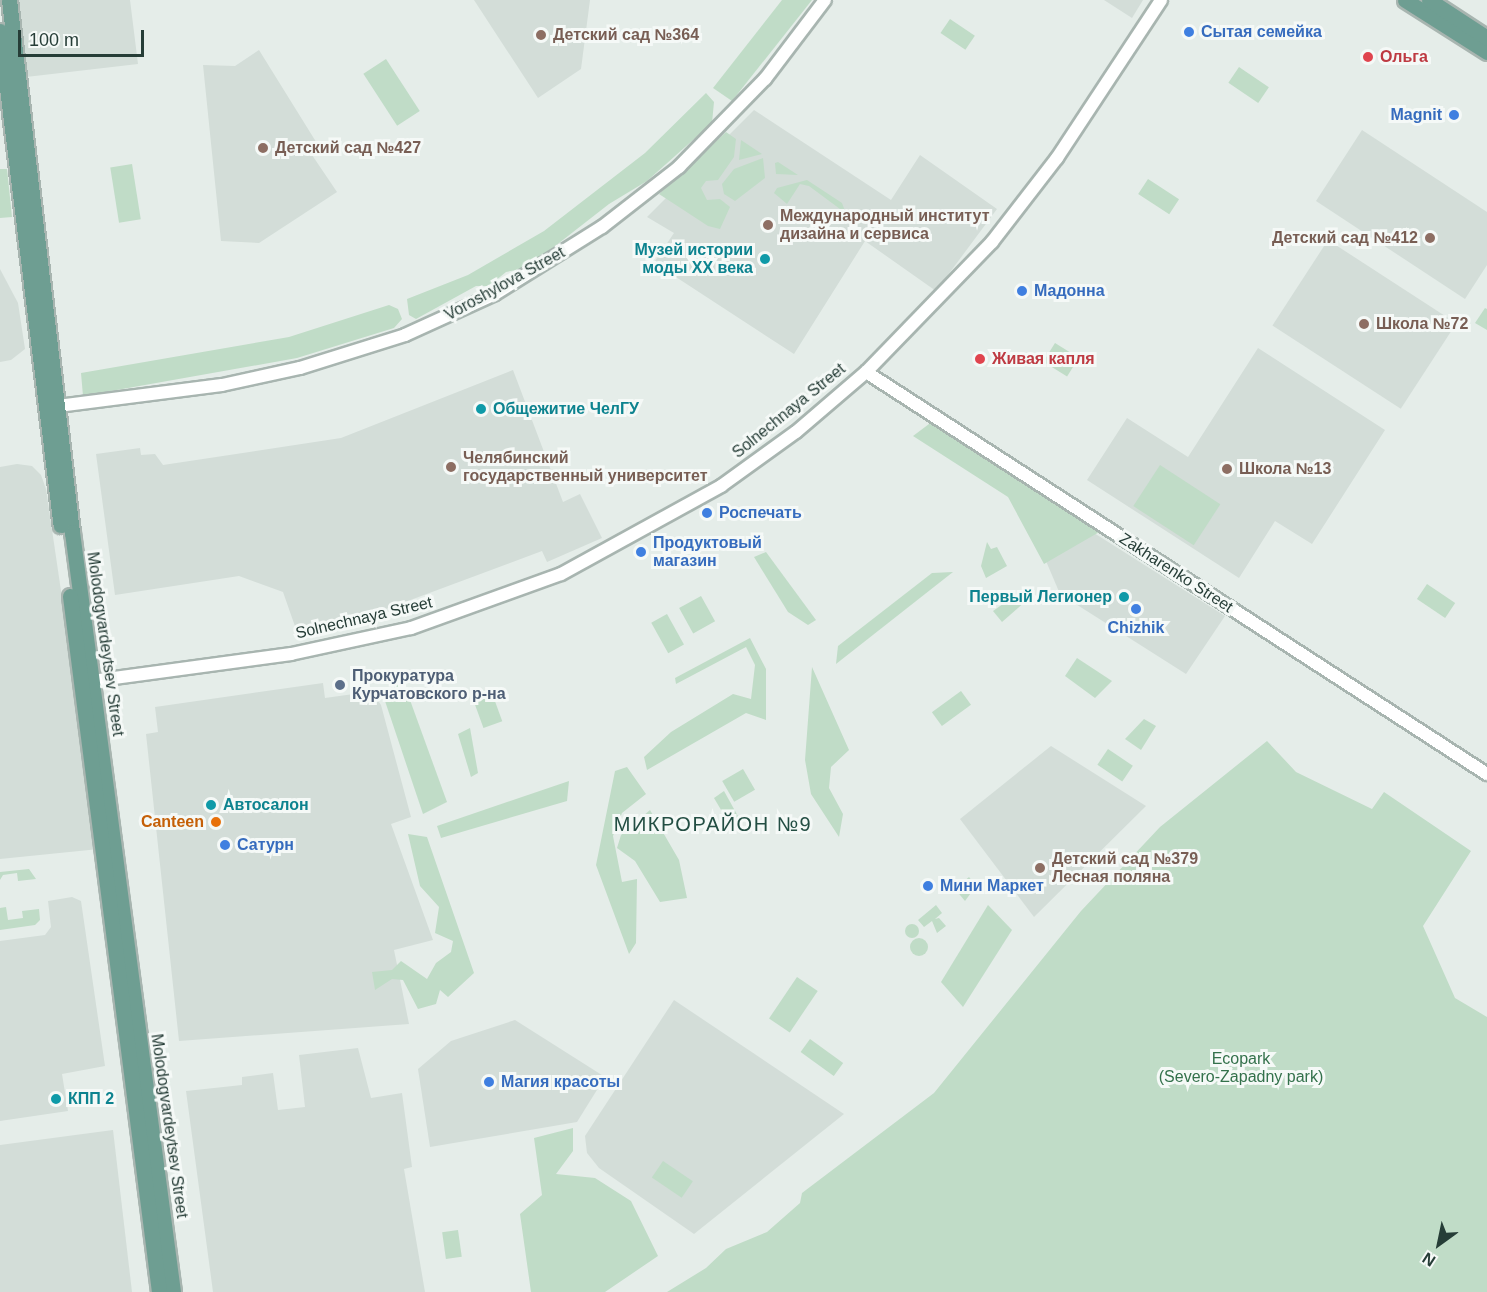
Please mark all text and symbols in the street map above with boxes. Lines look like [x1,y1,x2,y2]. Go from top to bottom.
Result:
scale bar [21,18,147,56]
place label: Сытая семейка [1201,22,1322,42]
place label: Детский сад №364 [553,25,699,45]
marker: Сытая семейка [1182,25,1196,39]
marker: Детский сад №364 [534,28,548,42]
text: 100 m [29,30,79,50]
place label: Ольга [1380,47,1428,67]
marker: Ольга [1361,50,1375,64]
place label: Magnit [1390,105,1442,125]
marker: Magnit [1447,108,1461,122]
place label: Детский сад №427 [275,138,421,158]
marker: Детский сад №427 [256,141,270,155]
place label: Международный институт дизайна и сервиса [780,206,990,244]
marker: Международный институт дизайна и сервиса [761,218,775,232]
place label: Детский сад №412 [1272,228,1418,248]
marker: Детский сад №412 [1423,231,1437,245]
place label: Музей истории моды XX века [634,240,753,278]
street label: Voroshylova Street [442,243,568,325]
marker: Музей истории моды XX века [758,252,772,266]
place label: Мадонна [1034,281,1105,301]
marker: Мадонна [1015,284,1029,298]
place label: Школа №72 [1376,314,1468,334]
marker: Школа №72 [1357,317,1371,331]
place label: Живая капля [992,349,1095,369]
marker: Живая капля [973,352,987,366]
street label: Solnechnaya Street [729,360,849,462]
place label: Общежитие ЧелГУ [493,399,639,419]
marker: Общежитие ЧелГУ [474,402,488,416]
place label: Челябинский государственный университет [463,448,708,486]
place label: Школа №13 [1239,459,1331,479]
marker: Челябинский государственный университет [444,460,458,474]
marker: Школа №13 [1220,462,1234,476]
place label: Роспечать [719,503,802,523]
marker: Роспечать [700,506,714,520]
street label: Zakharenko Street [1116,529,1236,617]
place label: Продуктовый магазин [653,533,762,571]
marker: Продуктовый магазин [634,545,648,559]
street label: Molodogvardeytsev Street [83,551,127,737]
place label: Первый Легионер [969,587,1112,607]
marker: Первый Легионер [1117,590,1131,604]
street label: Solnechnaya Street [294,593,434,643]
marker: Chizhik [1129,602,1143,616]
place label: Chizhik [1108,618,1164,638]
place label: Прокуратура Курчатовского р-на [352,666,506,704]
marker: Прокуратура Курчатовского р-на [333,678,347,692]
place label: Автосалон [223,795,309,815]
marker: Автосалон [204,798,218,812]
place label: Canteen [141,812,204,832]
district label: МИКРОРАЙОН №9 [614,812,812,836]
marker: Canteen [209,815,223,829]
place label: Сатурн [237,835,294,855]
marker: Сатурн [218,838,232,852]
place label: Детский сад №379 Лесная поляна [1052,849,1198,887]
marker: Детский сад №379 Лесная поляна [1033,861,1047,875]
place label: Мини Маркет [940,876,1044,896]
marker: Мини Маркет [921,879,935,893]
street label: Molodogvardeytsev Street [147,1033,191,1219]
park label: Ecopark (Severo-Zapadny park) [1159,1049,1323,1087]
place label: Магия красоты [501,1072,620,1092]
marker: Магия красоты [482,1075,496,1089]
place label: КПП 2 [68,1089,114,1109]
marker: КПП 2 [49,1092,63,1106]
north arrow [1409,1214,1469,1274]
text: N [1419,1249,1438,1270]

